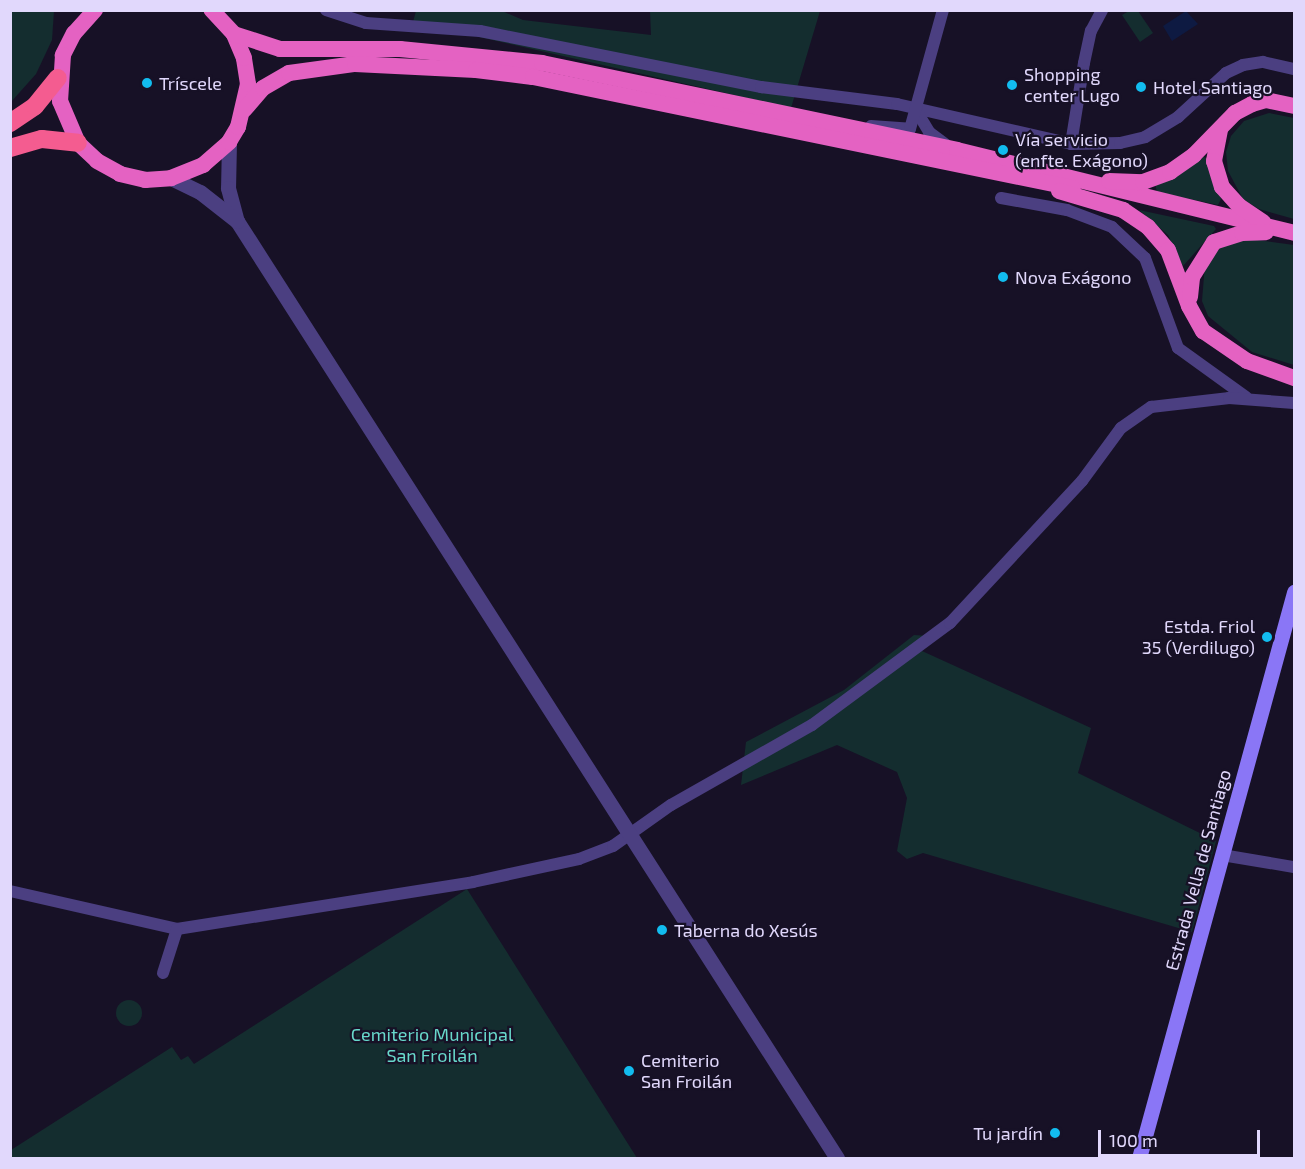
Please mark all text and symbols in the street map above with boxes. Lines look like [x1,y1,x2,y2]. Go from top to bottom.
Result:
place label: Shopping center Lugo [1024,64,1120,106]
place label: Tríscele [159,72,222,94]
marker: Tríscele [140,76,154,90]
place label: Hotel Santiago [1153,76,1273,98]
marker: Shopping center Lugo [1005,78,1019,92]
marker: Hotel Santiago [1134,80,1148,94]
place label: Vía servicio (enfte. Exágono) [1015,129,1148,172]
marker: Vía servicio (enfte. Exágono) [996,143,1010,157]
place label: Nova Exágono [1015,266,1131,288]
marker: Nova Exágono [996,270,1010,284]
place label: Estda. Friol 35 (Verdilugo) [1142,616,1255,658]
marker: Estda. Friol 35 (Verdilugo) [1260,630,1274,644]
street label: Estrada Vella de Santiago [1161,767,1235,973]
place label: Taberna do Xesús [674,919,818,941]
marker: Taberna do Xesús [655,923,669,937]
park label: Cemiterio Municipal San Froilán [351,1024,513,1066]
place label: Cemiterio San Froilán [641,1050,732,1092]
marker: Cemiterio San Froilán [622,1064,636,1078]
scale bar [1101,1118,1263,1156]
place label: Tu jardín [973,1122,1043,1144]
marker: Tu jardín [1048,1126,1062,1140]
text: 100 m [1109,1129,1158,1151]

